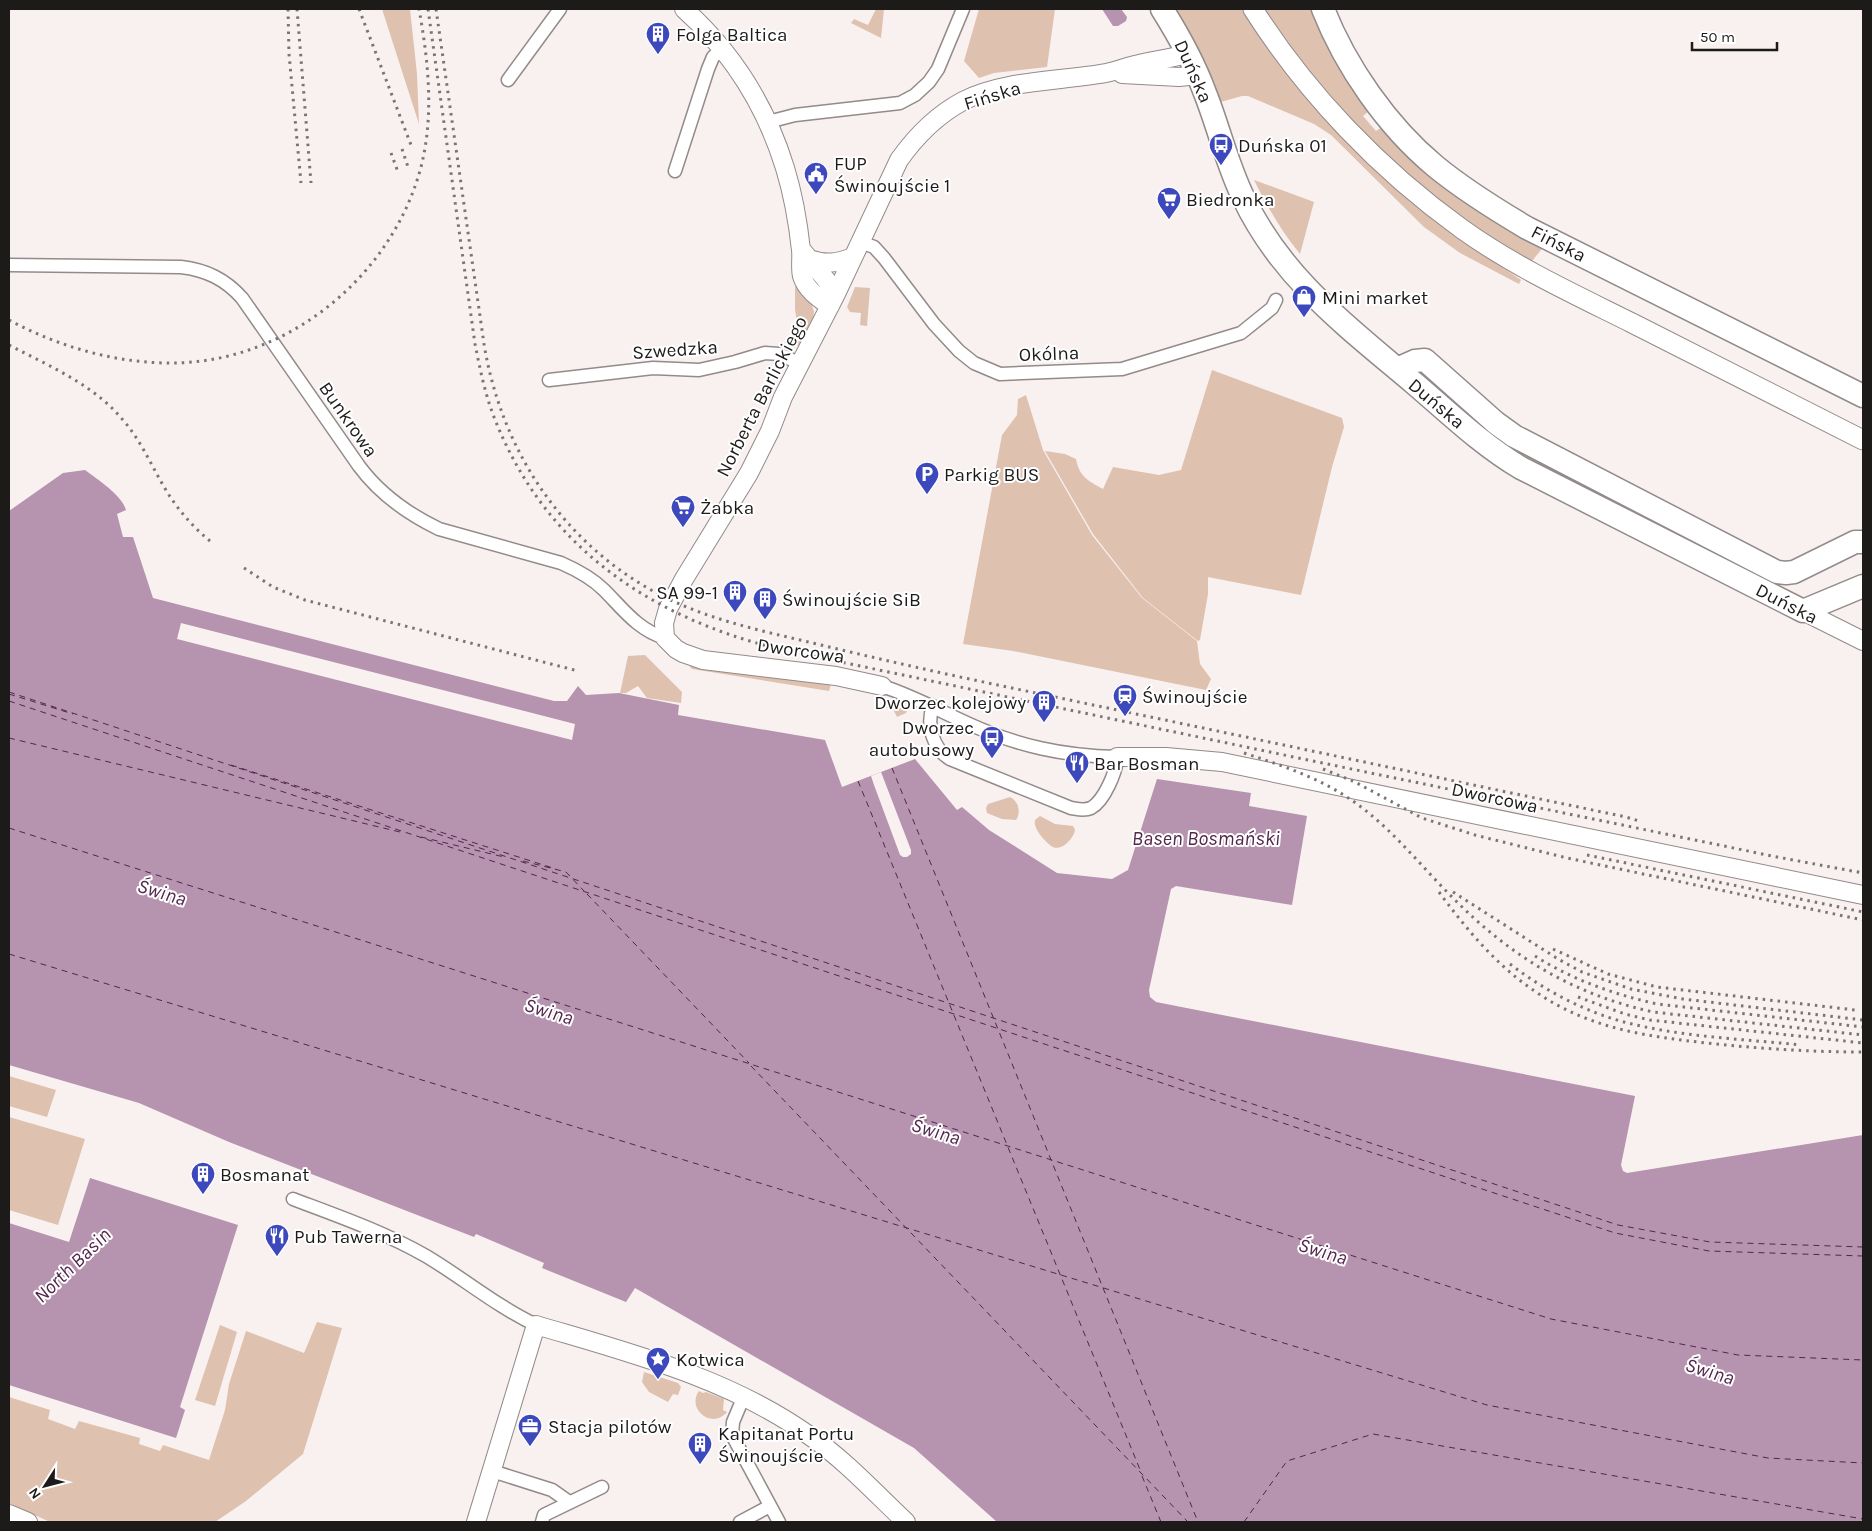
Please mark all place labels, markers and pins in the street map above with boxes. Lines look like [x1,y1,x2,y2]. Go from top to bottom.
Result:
building icon: Folga Baltica [645,21,671,55]
place label: Folga Baltica [676,24,787,46]
bus stop icon: Duńska 01 [1208,132,1234,166]
place label: Duńska 01 [1238,135,1327,157]
place label: FUP Świnoujście 1 [834,153,950,197]
public building icon: FUP Świnoujście 1 [803,161,829,195]
supermarket icon: Biedronka [1156,186,1182,220]
place label: Biedronka [1186,189,1274,211]
shop icon: Mini market [1291,284,1317,318]
place label: Mini market [1322,287,1428,309]
parking icon: Parkig BUS [914,461,940,495]
place label: Parkig BUS [944,464,1039,486]
supermarket icon: Żabka [670,494,696,528]
place label: Żabka [700,497,754,519]
building icon: SA 99-1 [722,579,748,613]
place label: SA 99-1 [656,582,718,604]
building icon: Świnoujście SiB [752,586,778,620]
place label: Świnoujście SiB [782,588,921,611]
station icon: Świnoujście [1112,683,1138,717]
place label: Świnoujście [1142,685,1247,708]
building icon: Dworzec kolejowy [1031,689,1057,723]
place label: Dworzec kolejowy [874,692,1026,714]
place label: Dworzec autobusowy [869,717,974,761]
bus stop icon: Dworzec autobusowy [979,725,1005,759]
restaurant icon: Bar Bosman [1064,750,1090,784]
place label: Bar Bosman [1094,753,1200,775]
building icon: Bosmanat [190,1161,216,1195]
place label: Bosmanat [220,1164,309,1186]
restaurant icon: Pub Tawerna [264,1223,290,1257]
place label: Pub Tawerna [294,1226,402,1248]
place icon: Kotwica [645,1346,671,1380]
place label: Kotwica [676,1349,745,1371]
office icon: Stacja pilotów [517,1413,543,1447]
place label: Stacja pilotów [548,1416,672,1438]
place label: Kapitanat Portu Świnoujście [718,1423,854,1467]
building icon: Kapitanat Portu Świnoujście [687,1431,713,1465]

